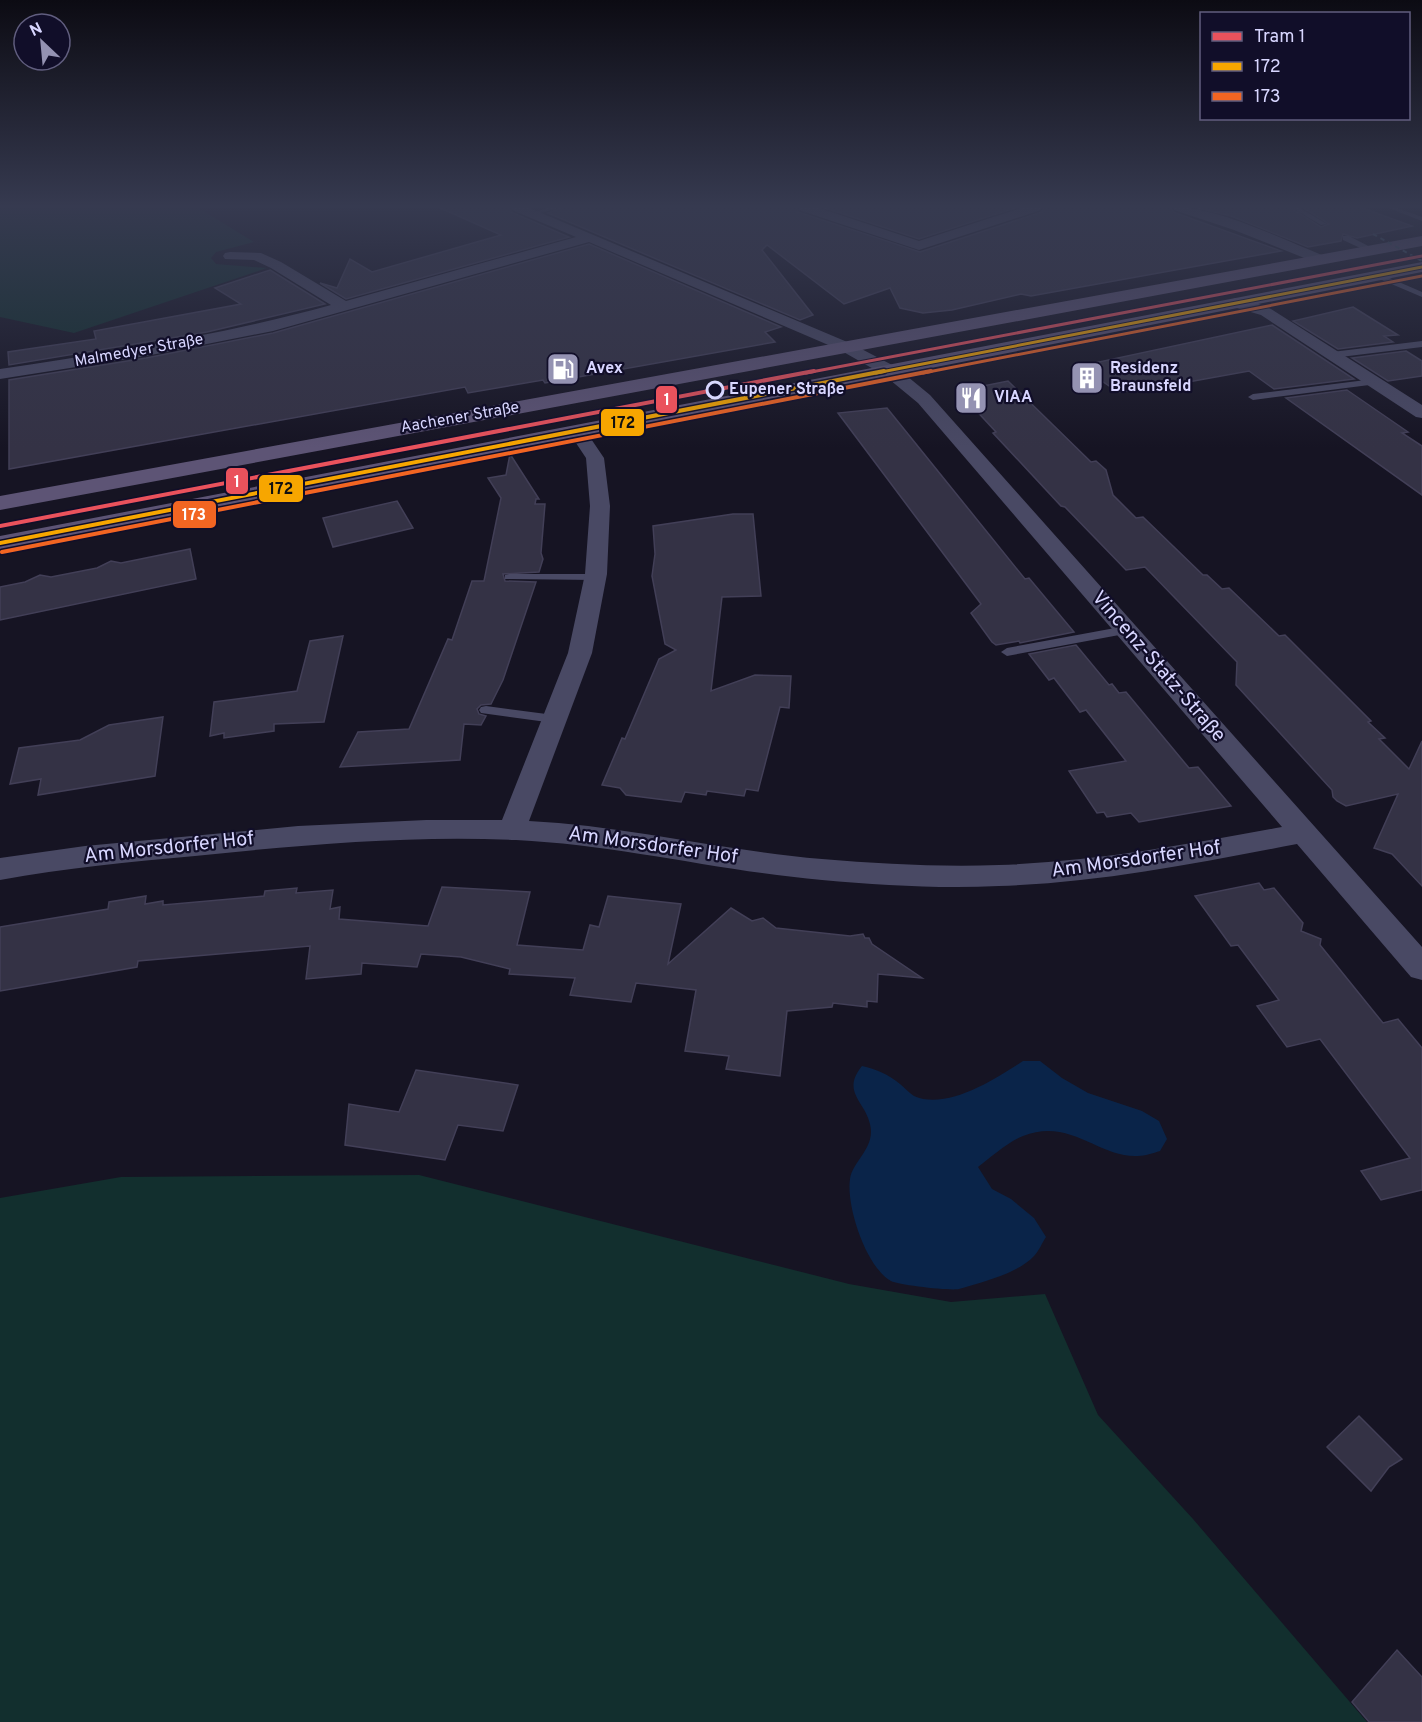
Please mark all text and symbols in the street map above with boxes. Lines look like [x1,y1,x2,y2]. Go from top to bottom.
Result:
north arrow [12,12,72,72]
legend [1200,12,1410,120]
text: N [27,19,46,42]
text: Tram 1 [1254,26,1305,49]
text: 172 [1254,56,1281,79]
text: 173 [1254,86,1281,109]
street label: Malmedyer Straße [73,330,205,372]
fuel station icon: Avex [545,351,581,387]
place label: Avex [586,359,623,379]
place label: Residenz Braunsfeld [1110,359,1191,397]
building icon: Residenz Braunsfeld [1069,360,1105,396]
place label: Eupener Straße [729,380,845,400]
restaurant icon: VIAA [953,380,989,416]
marker: Eupener Straße [706,381,724,399]
line badge: 1 [655,385,678,414]
place label: VIAA [994,388,1032,408]
text: 1 [664,391,670,411]
street label: Aachener Straße [399,398,521,438]
line badge: 172 [600,408,645,437]
text: 172 [611,414,635,434]
line badge: 1 [225,467,249,495]
text: 1 [234,473,240,493]
line badge: 172 [258,474,304,503]
text: 172 [269,480,293,500]
line badge: 173 [172,500,217,529]
text: 173 [182,506,206,526]
street label: Vincenz-Statz-Straße [1085,586,1231,748]
street label: Am Morsdorfer Hof [567,821,740,871]
street label: Am Morsdorfer Hof [83,826,256,870]
street label: Am Morsdorfer Hof [1050,835,1223,885]

